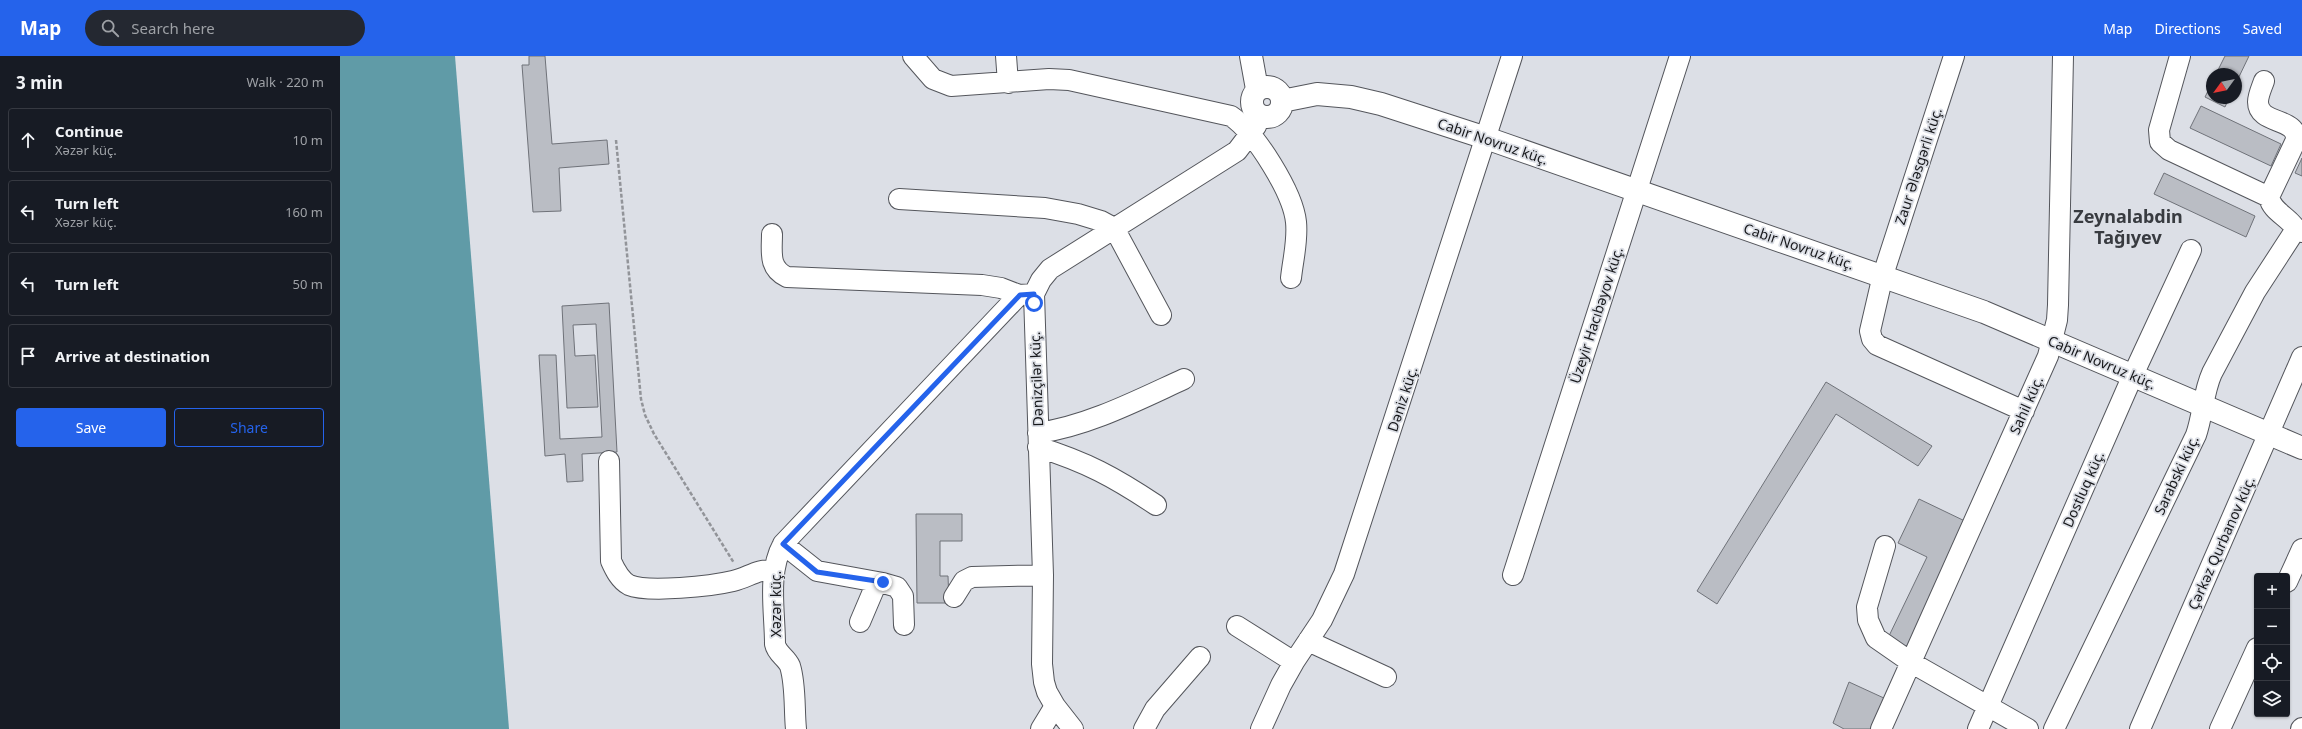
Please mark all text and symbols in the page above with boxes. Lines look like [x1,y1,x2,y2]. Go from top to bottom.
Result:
search box [85,10,365,46]
text: Map [20,15,61,41]
icon: search [99,17,121,39]
text: Search here [131,18,215,38]
text: Map [2103,19,2132,38]
text: Directions [2154,19,2221,38]
text: Saved [2243,19,2282,38]
north arrow [2206,68,2242,104]
text: 3 min [16,71,63,94]
text: Walk · 220 m [246,73,324,91]
street label: Zaur Ələsgərli küç. [1890,105,1946,227]
street label: Cabir Novruz küç. [1435,113,1551,169]
text: Continue [55,121,123,141]
icon: ahead [17,129,39,151]
text: 10 m [293,131,323,149]
text: Xəzər küç. [55,141,117,159]
text: Turn left [55,193,119,213]
icon: left [17,201,39,223]
text: 160 m [285,203,323,221]
district label: Zeynalabdin Tağıyev [2073,204,2183,249]
text: Xəzər küç. [55,213,117,231]
street label: Cabir Novruz küç. [1741,218,1857,274]
street label: Üzeyir Hacıbəyov küç. [1565,244,1627,386]
icon: left [17,273,39,295]
text: Turn left [55,274,119,294]
text: 50 m [293,275,323,293]
route start [1025,294,1043,312]
street label: Dәnizçilәr küç. [1025,331,1047,427]
street label: Cabir Novruz küç. [2045,331,2159,393]
icon: arrive [17,345,39,367]
text: Arrive at destination [55,346,210,366]
street label: Dәniz küç. [1383,364,1421,434]
street label: Sahil küç. [2005,373,2047,437]
button: Save [16,408,166,447]
button: Share [174,408,324,447]
street label: Sarabski küç. [2149,432,2203,518]
street label: Dostluq küç. [2058,448,2108,530]
street label: Çərkəz Qurbanov küç. [2183,473,2259,613]
street label: Xəzər küç. [766,571,785,637]
route end [874,573,892,591]
map controls [2254,573,2290,717]
button: + [2254,573,2290,609]
button: − [2254,609,2290,645]
button: locate [2254,645,2290,681]
button: layers [2254,681,2290,717]

